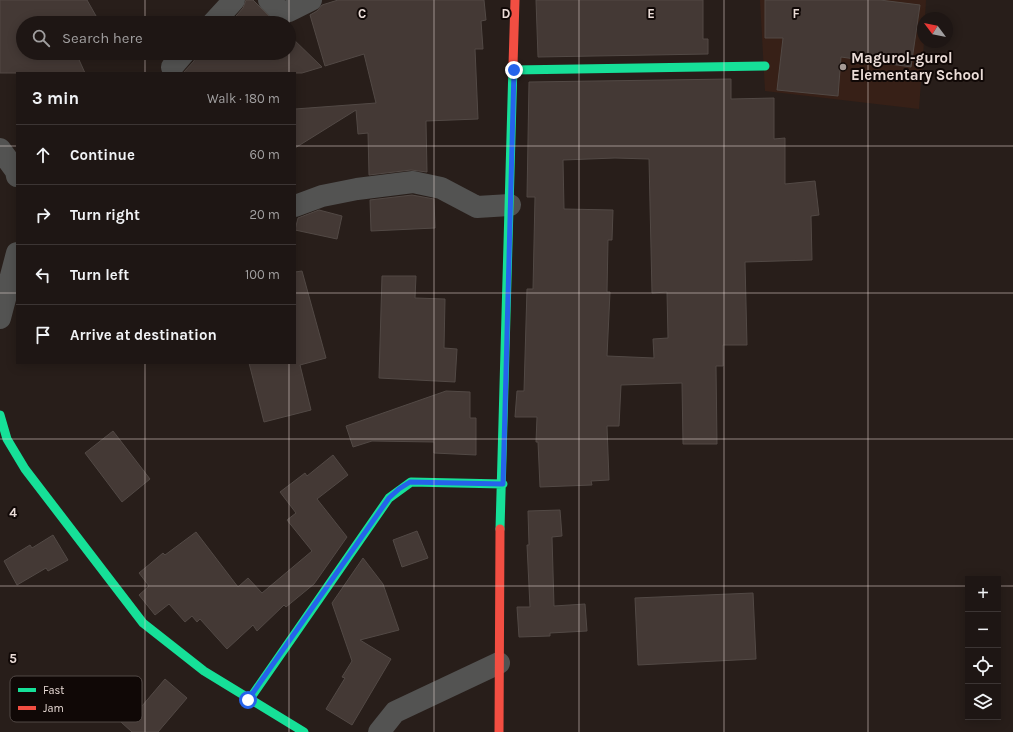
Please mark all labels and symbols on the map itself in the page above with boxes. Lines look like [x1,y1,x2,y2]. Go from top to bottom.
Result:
text: C [358,6,366,21]
text: D [502,6,511,21]
text: E [647,6,655,21]
text: F [792,6,800,21]
north arrow [917,12,953,48]
place label: Magurol-gurol Elementary School [851,49,984,84]
route end [505,61,523,79]
marker: Magurol-gurol Elementary School [838,62,848,72]
text: 4 [9,505,17,520]
text: 5 [9,651,17,666]
legend [10,676,142,722]
text: Fast [43,684,64,697]
route start [239,691,257,709]
text: Jam [43,702,64,715]

